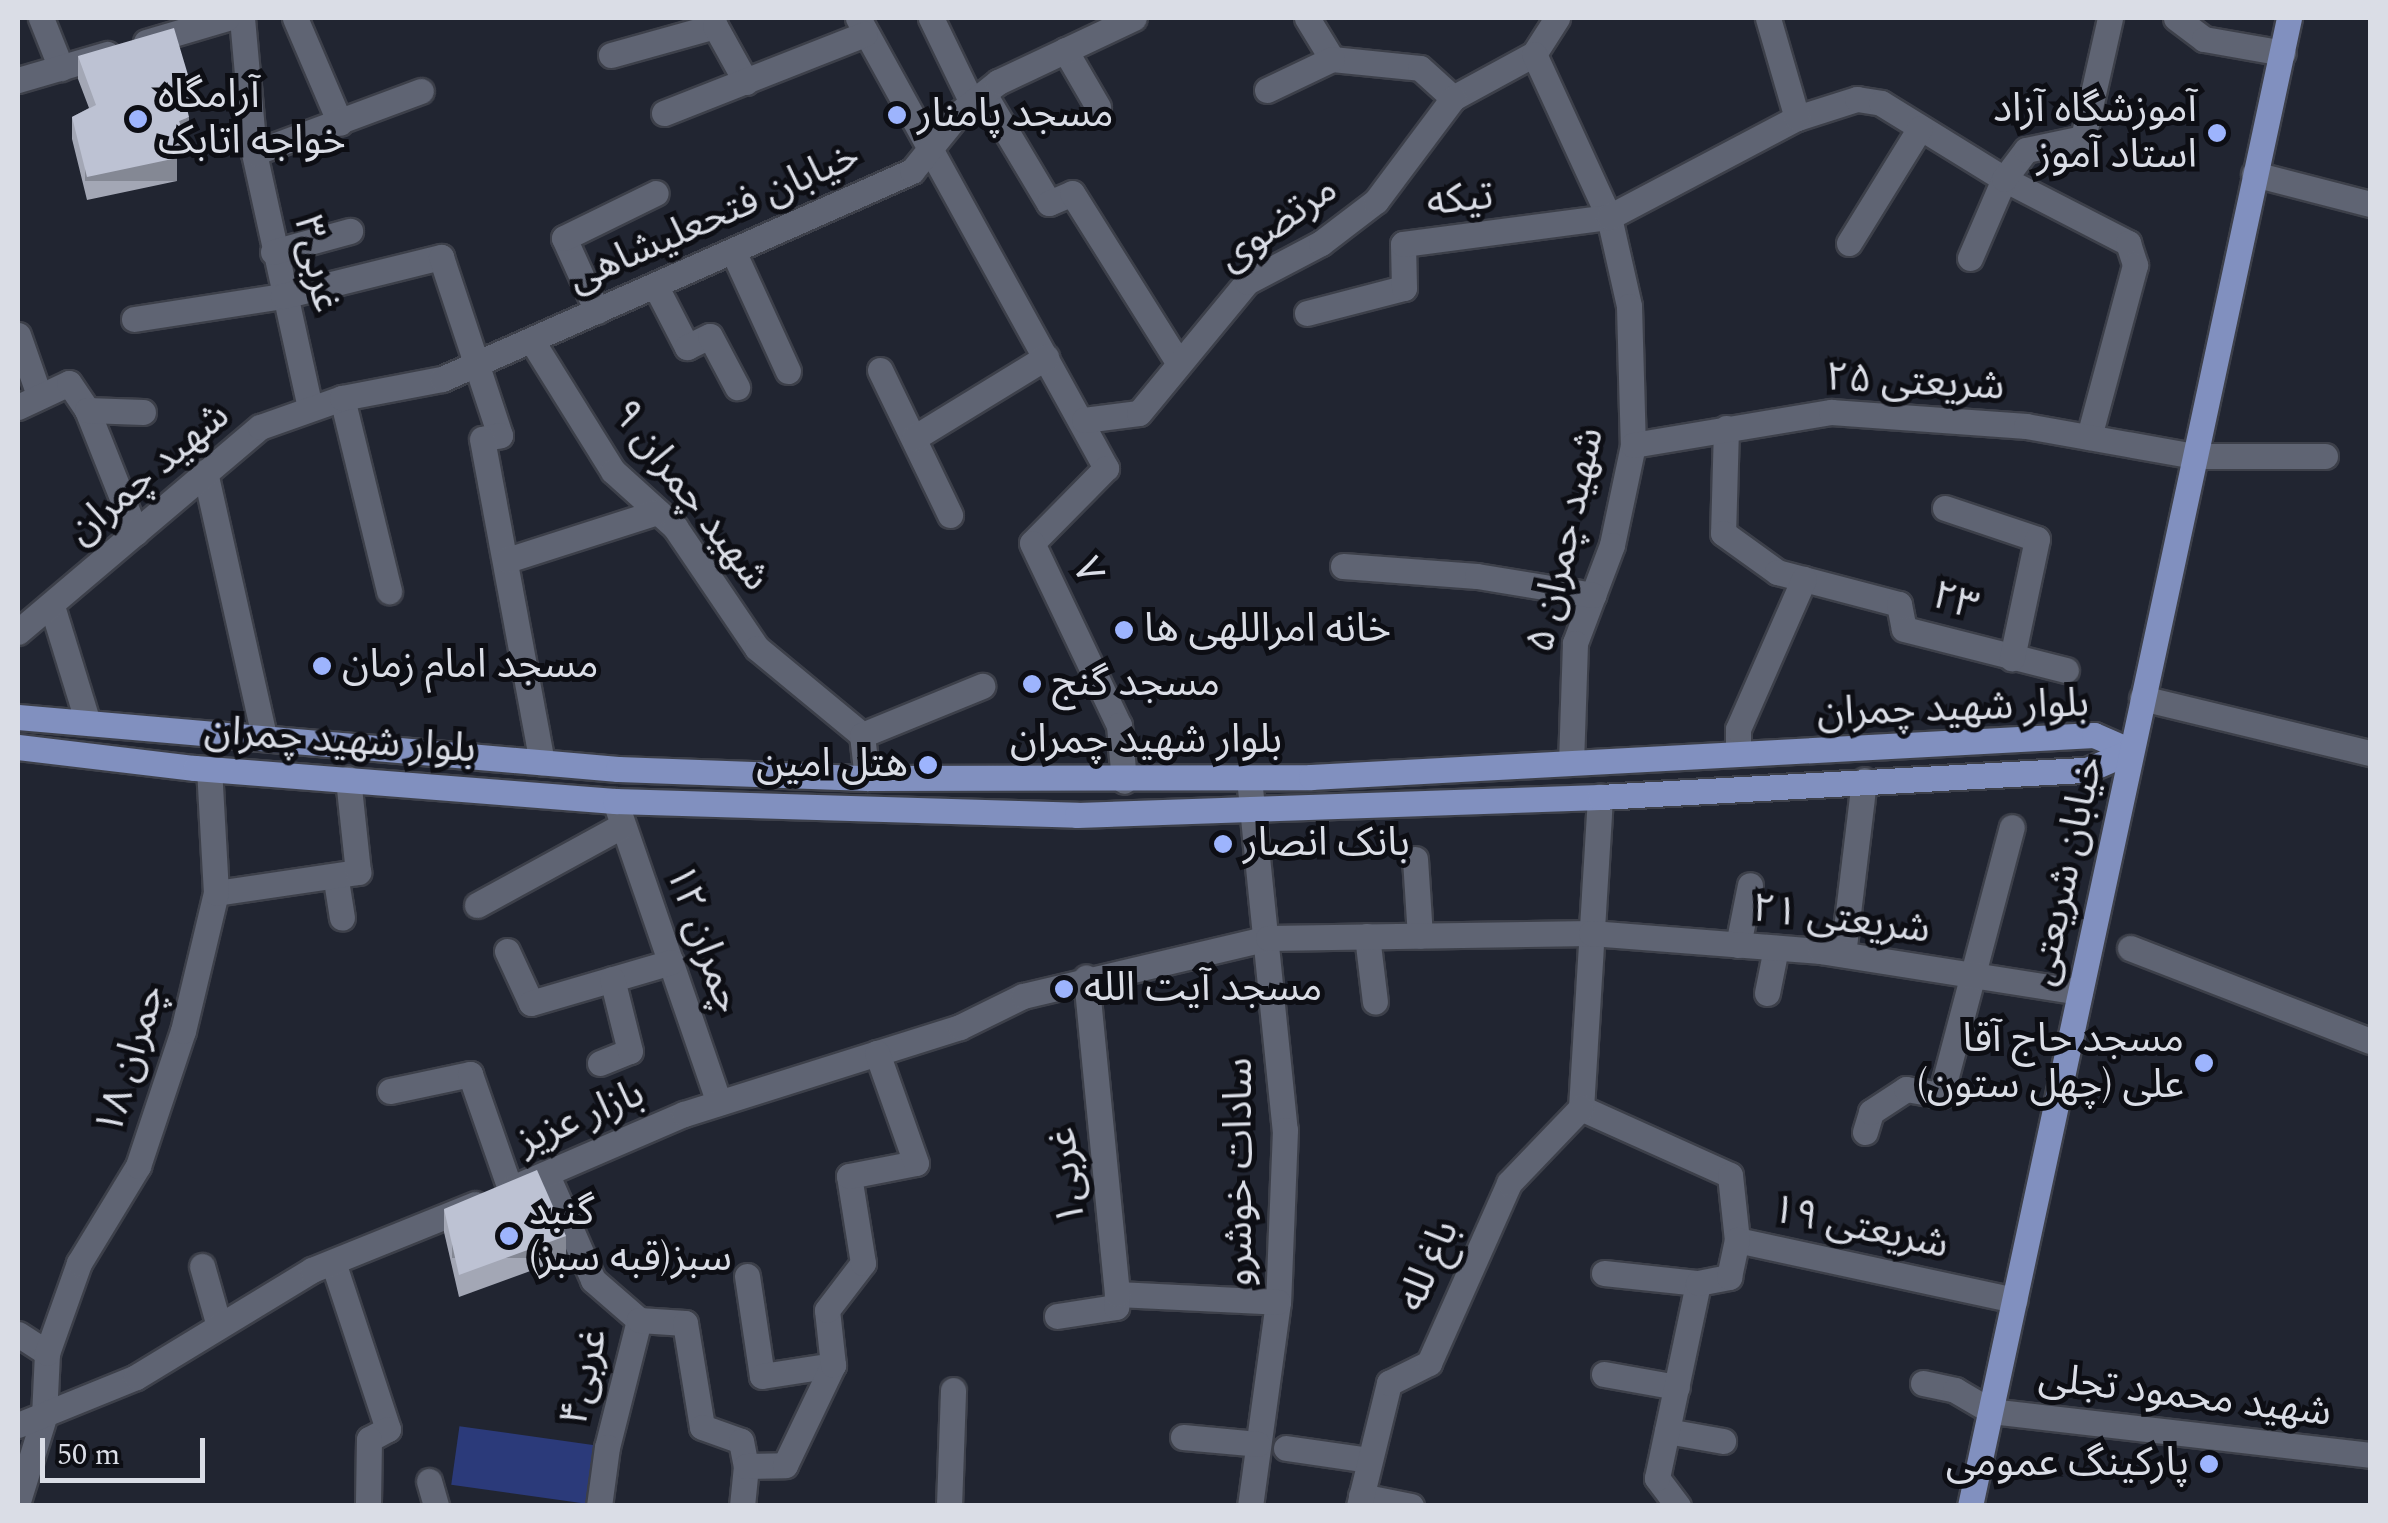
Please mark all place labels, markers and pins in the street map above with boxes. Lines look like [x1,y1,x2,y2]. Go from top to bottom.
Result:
place label: آرامگاه خواجه اتابک [158,72,346,166]
place label: آموزشگاه آزاد استاد آموز [1993,86,2197,180]
place label: مسجد پامنار [917,91,1113,139]
marker: مسجد پامنار [886,104,908,126]
marker: آرامگاه خواجه اتابک [127,108,149,130]
marker: آموزشگاه آزاد استاد آموز [2206,122,2228,144]
place label: خانه امراللهی ها [1144,606,1391,654]
marker: خانه امراللهی ها [1113,619,1135,641]
place label: مسجد امام زمان [342,642,598,690]
marker: مسجد امام زمان [311,655,333,677]
place label: مسجد گنج [1052,660,1220,708]
marker: مسجد گنج [1021,673,1043,695]
place label: هتل امین [756,741,908,789]
marker: هتل امین [917,754,939,776]
place label: بانک انصار [1243,820,1410,868]
marker: بانک انصار [1212,833,1234,855]
place label: مسجد آیت الله [1084,965,1322,1013]
marker: مسجد آیت الله [1053,978,1075,1000]
place label: مسجد حاج آقا علی (چهل ستون) [1917,1016,2184,1110]
marker: مسجد حاج آقا علی (چهل ستون) [2193,1052,2215,1074]
place label: گنبد سبز(قبه سبز) [529,1189,732,1283]
marker: گنبد سبز(قبه سبز) [498,1225,520,1247]
place label: پارکینگ عمومی [1946,1440,2189,1488]
marker: پارکینگ عمومی [2198,1453,2220,1475]

